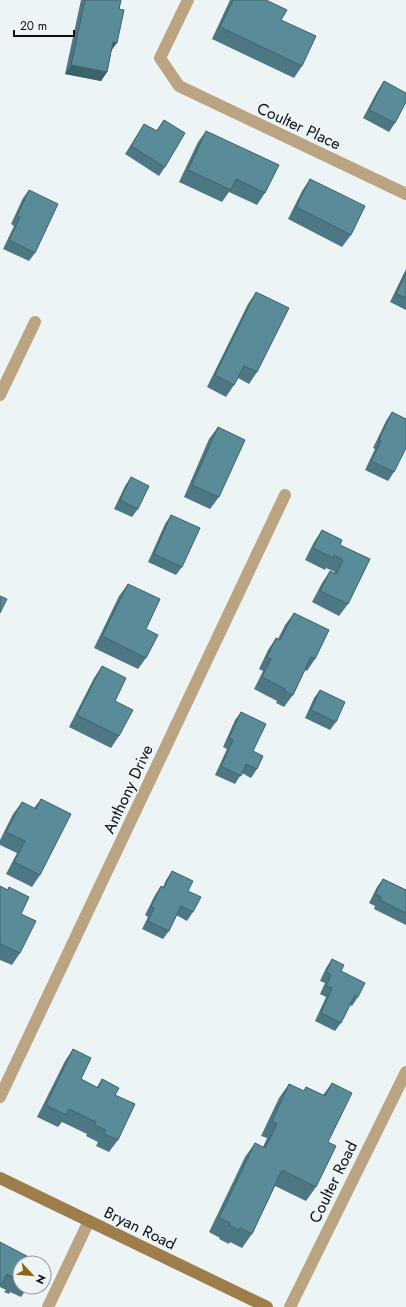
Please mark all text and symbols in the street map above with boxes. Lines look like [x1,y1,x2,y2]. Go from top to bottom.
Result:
scale bar [14,12,74,38]
text: 20 m [20,17,47,35]
street label: Coulter Place [253,97,345,155]
street label: Anthony Drive [97,741,159,837]
street label: Coulter Road [303,1137,363,1227]
street label: Bryan Road [100,1201,180,1255]
north arrow [12,1255,52,1295]
text: N [32,1272,50,1287]

